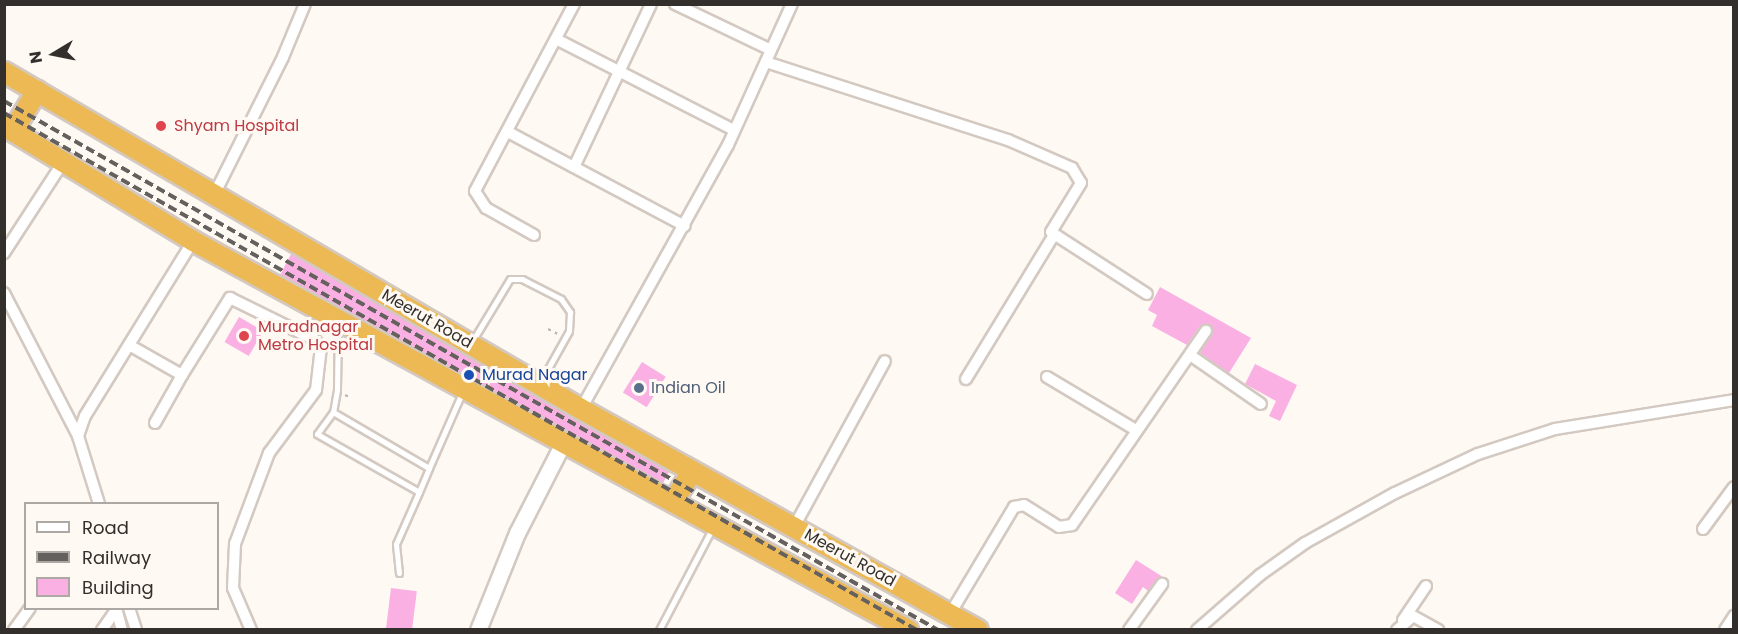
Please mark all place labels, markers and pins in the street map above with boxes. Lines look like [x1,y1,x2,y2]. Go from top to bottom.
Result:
place label: Shyam Hospital [174,116,299,136]
marker: Shyam Hospital [152,117,170,135]
place label: Muradnagar Metro Hospital [258,317,373,355]
marker: Muradnagar Metro Hospital [235,327,253,345]
place label: Murad Nagar [482,365,588,385]
marker: Murad Nagar [460,366,478,384]
place label: Indian Oil [651,378,726,398]
marker: Indian Oil [632,381,646,395]

